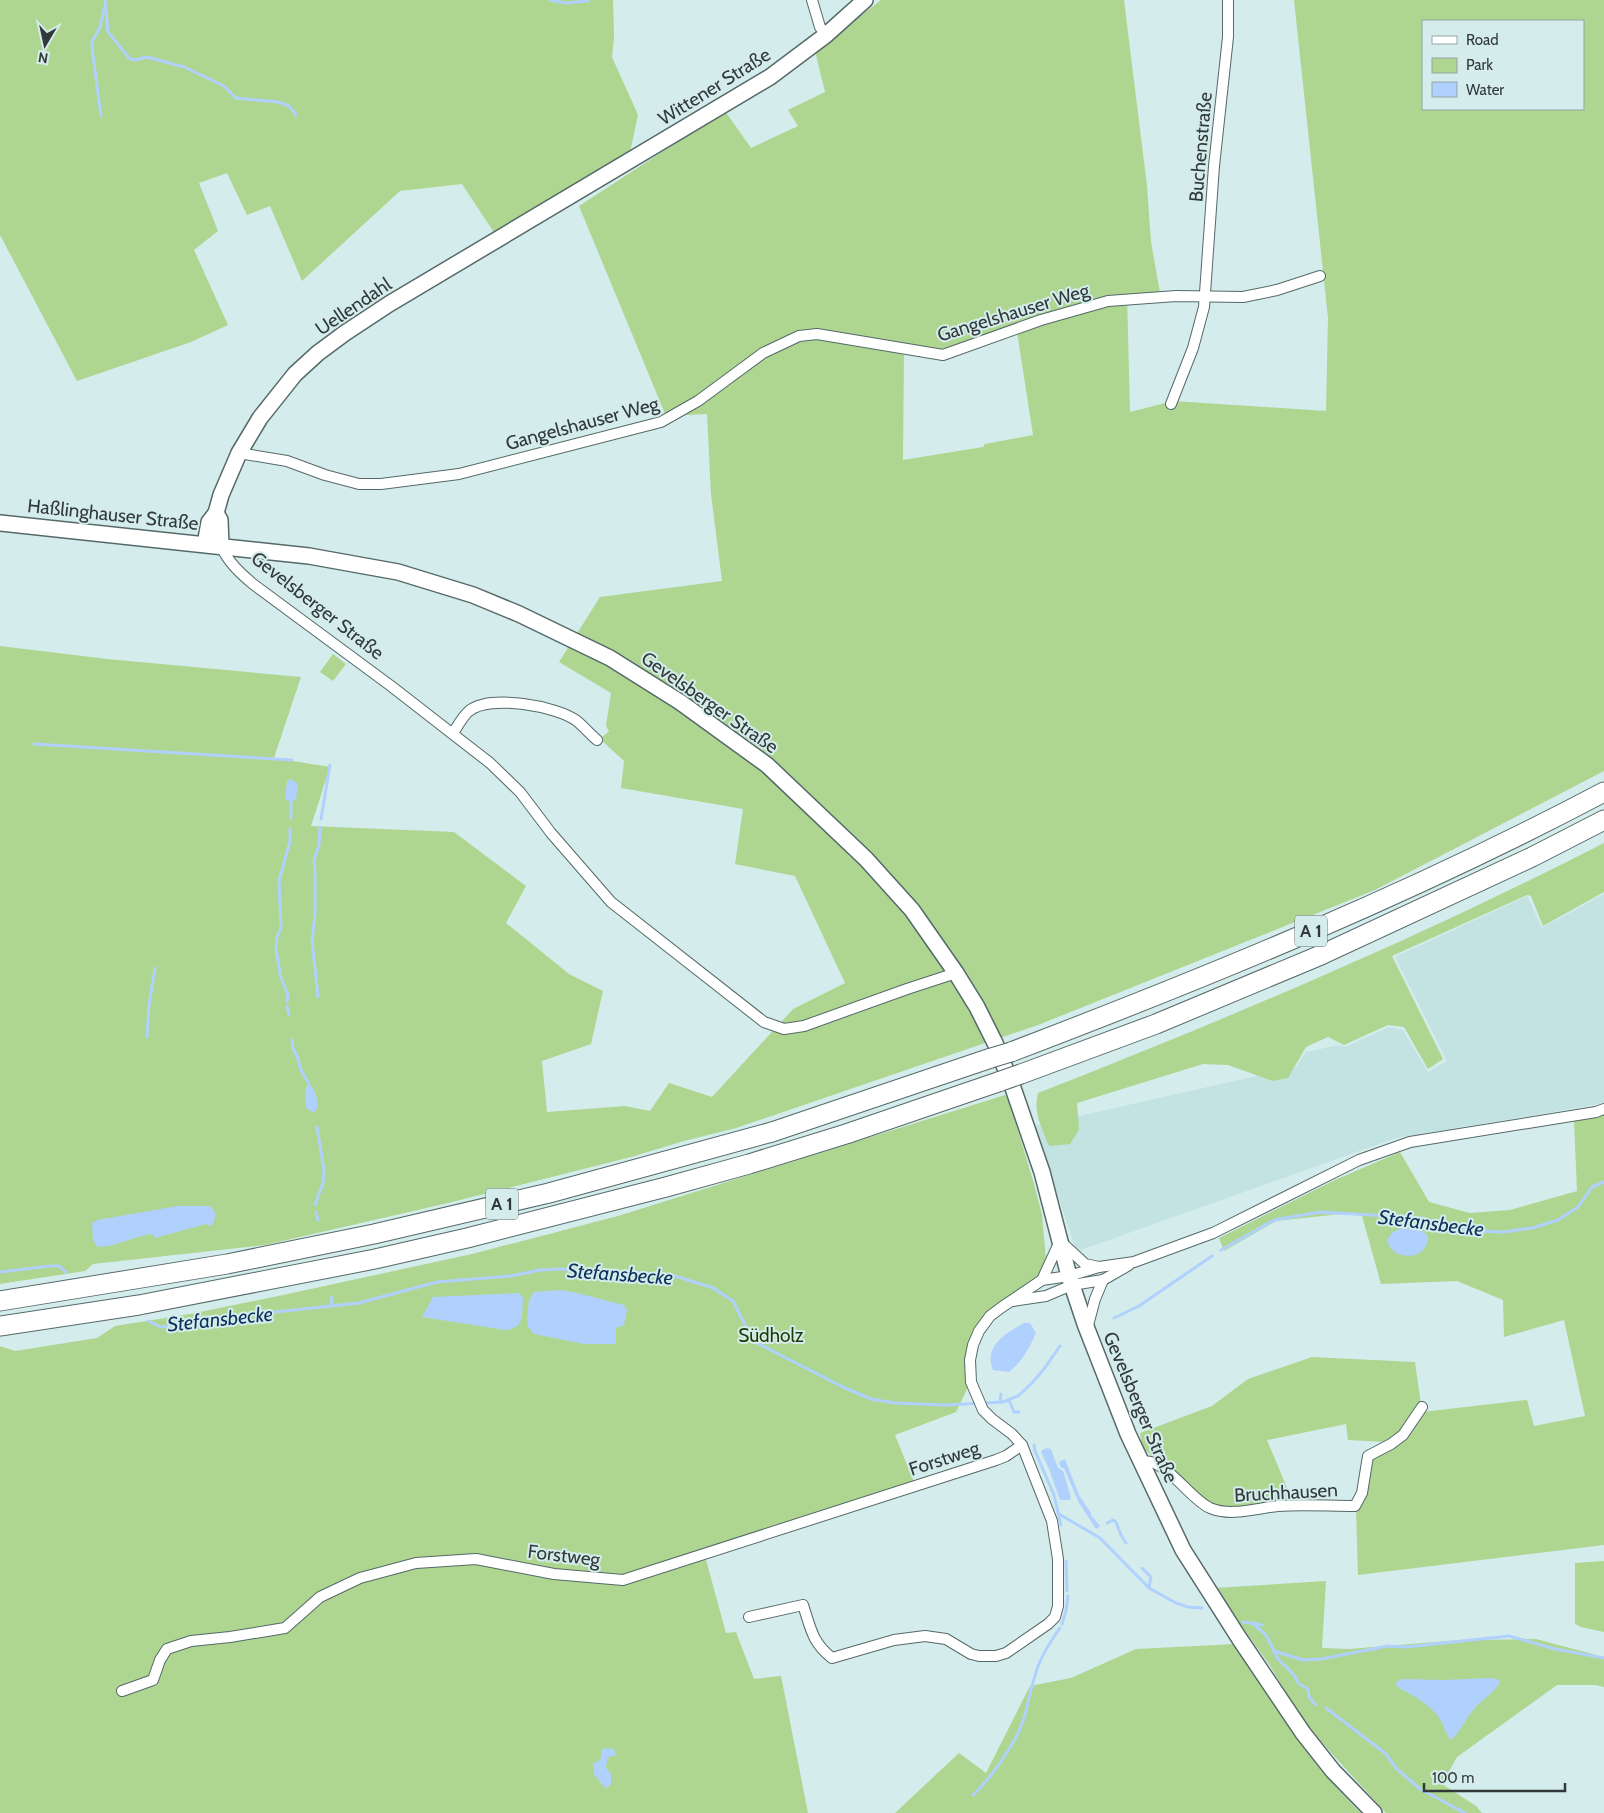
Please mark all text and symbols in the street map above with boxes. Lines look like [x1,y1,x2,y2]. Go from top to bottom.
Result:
north arrow [20,20,70,70]
legend [1422,20,1584,110]
text: Road [1466,31,1499,49]
street label: Wittener Straße [654,43,775,130]
text: N [37,48,49,68]
text: Park [1466,56,1493,74]
text: Water [1466,81,1504,99]
street label: Buchenstraße [1184,91,1217,203]
street label: Uellendahl [311,272,396,340]
street label: Gangelshauser Weg [934,278,1092,347]
street label: Gangelshauser Weg [503,392,662,455]
street label: Haßlinghauser Straße [26,494,200,535]
street label: Gevelsberger Straße [247,546,389,664]
street label: Gevelsberger Straße [637,647,783,758]
road number: A 1 [1295,916,1327,946]
road number: A 1 [486,1188,518,1220]
water label: Stefansbecke [1377,1205,1485,1241]
water label: Stefansbecke [566,1258,674,1290]
water label: Stefansbecke [166,1302,274,1336]
park label: Südholz [738,1324,804,1347]
street label: Gevelsberger Straße [1098,1328,1183,1487]
street label: Forstweg [906,1436,983,1481]
street label: Bruchhausen [1234,1478,1338,1507]
street label: Forstweg [526,1540,602,1571]
scale bar [1424,1760,1565,1792]
text: 100 m [1432,1769,1474,1787]

